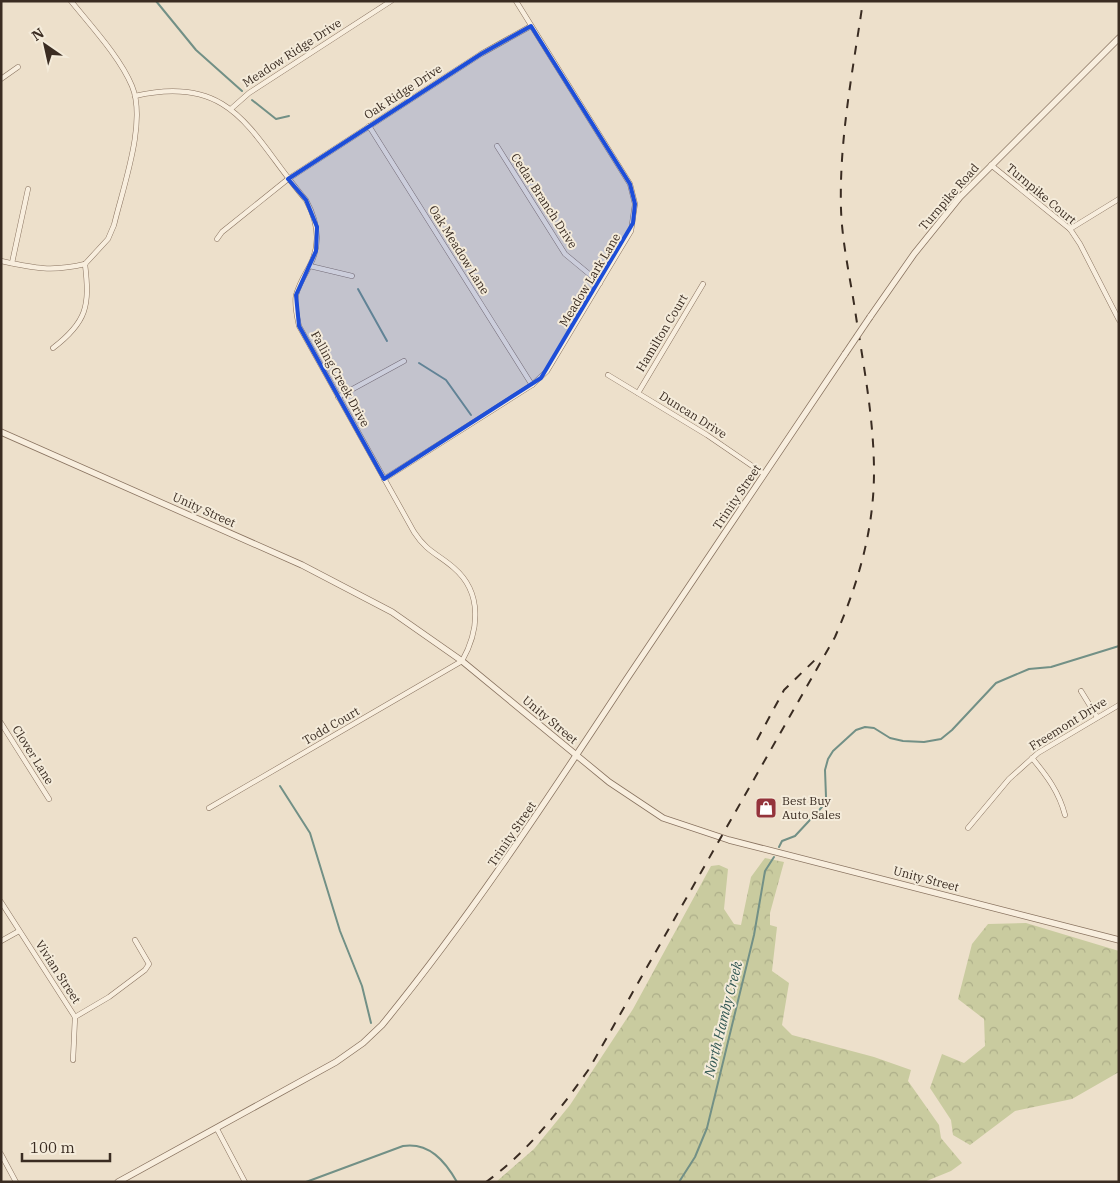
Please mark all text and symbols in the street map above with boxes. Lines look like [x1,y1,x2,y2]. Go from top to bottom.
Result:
street label: Meadow Ridge Drive [240,15,344,90]
north arrow [20,20,70,70]
text: N [28,24,47,45]
street label: Oak Ridge Drive [361,61,445,122]
street label: Cedar Branch Drive [508,150,581,251]
street label: Turnpike Road [915,160,982,233]
street label: Turnpike Court [1003,160,1079,227]
street label: Oak Meadow Lane [426,202,493,297]
street label: Meadow Lark Lane [556,230,623,329]
street label: Hamilton Court [633,291,691,374]
street label: Falling Creek Drive [308,328,373,429]
street label: Duncan Drive [657,388,730,441]
street label: Trinity Street [709,461,764,532]
street label: Unity Street [170,489,238,530]
street label: Unity Street [520,692,581,747]
street label: Freemont Drive [1026,694,1109,753]
street label: Todd Court [300,703,362,748]
street label: Clover Lane [9,723,57,787]
place label: Best Buy Auto Sales [782,793,841,822]
shop icon: Best Buy Auto Sales [754,796,778,820]
street label: Trinity Street [484,798,539,869]
street label: Unity Street [892,863,961,894]
street label: Vivian Street [32,937,84,1006]
water label: North Hamby Creek [700,959,746,1080]
scale bar [22,1130,110,1162]
text: 100 m [30,1138,75,1157]

